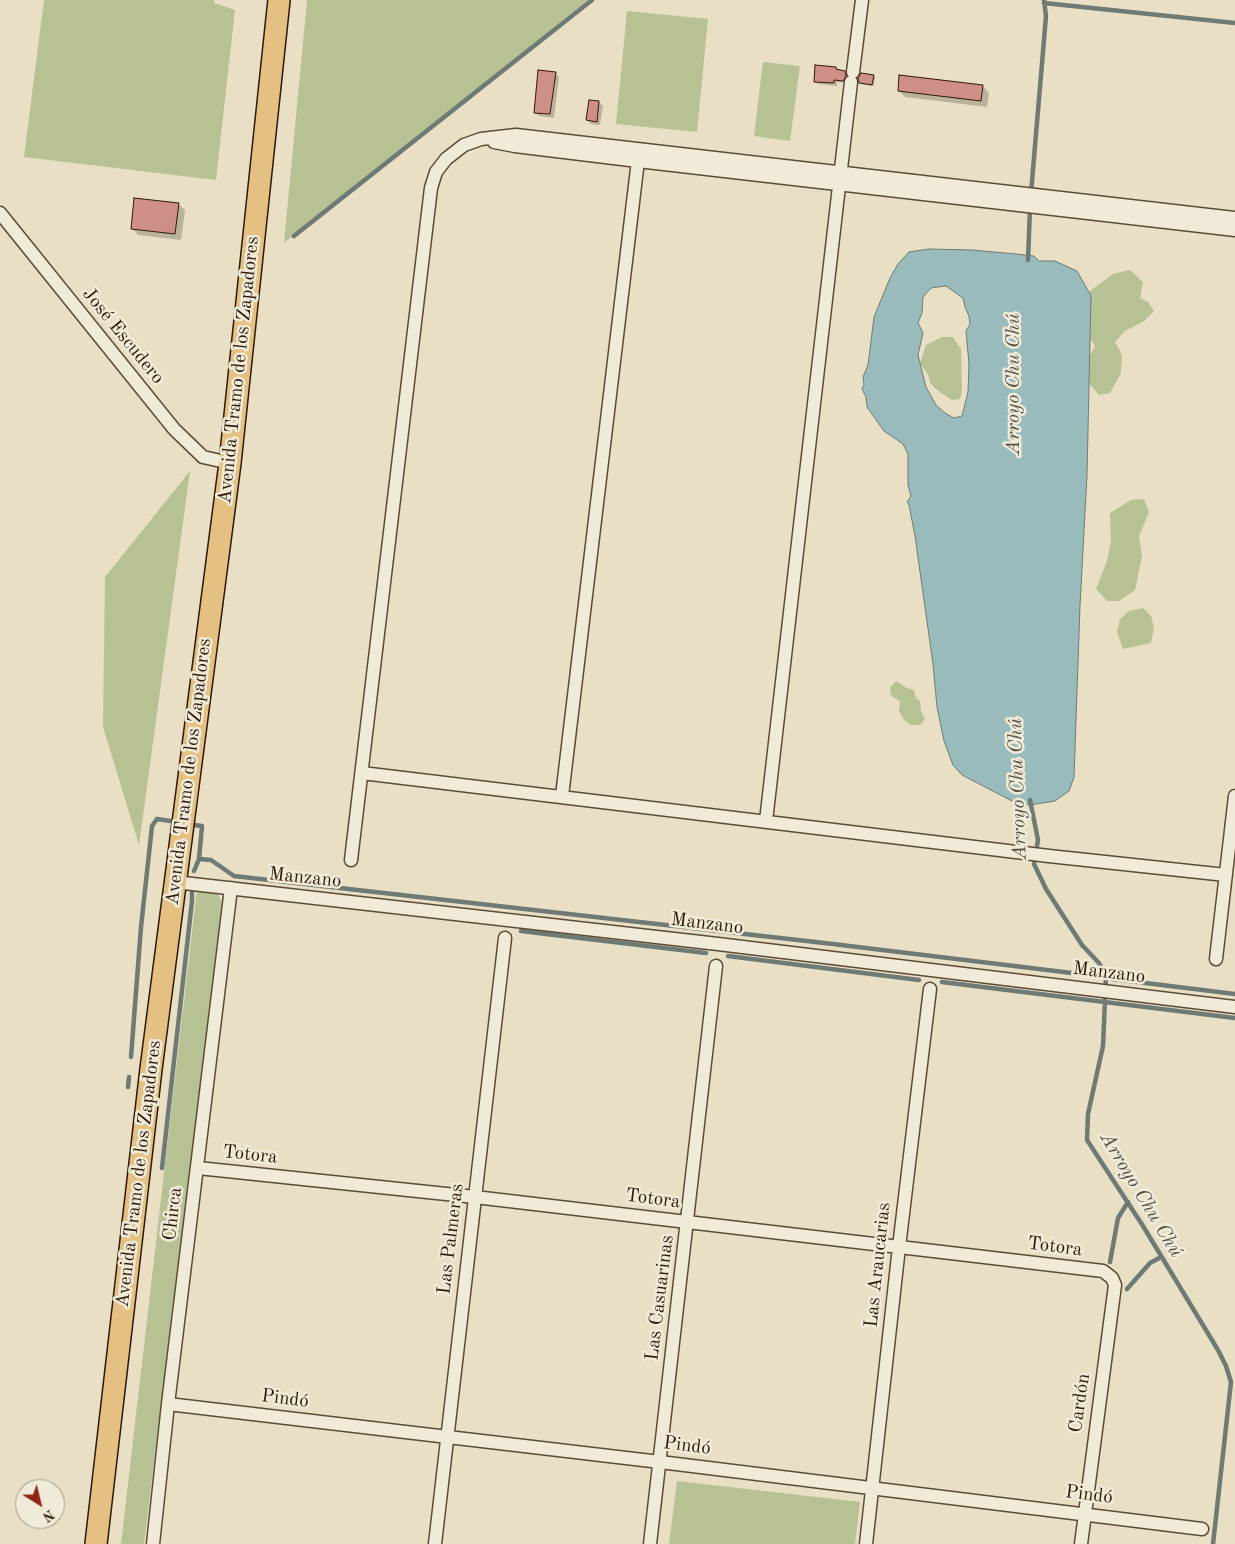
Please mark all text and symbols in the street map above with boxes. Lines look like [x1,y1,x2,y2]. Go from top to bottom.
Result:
street label: Avenida Tramo de los Zapadores [214,235,264,505]
street label: José Escudero [77,283,169,389]
water label: Arroyo Chu Chú [1002,313,1026,455]
street label: Avenida Tramo de los Zapadores [161,637,217,907]
water label: Arroyo Chu Chú [1004,718,1032,860]
street label: Manzano [268,863,342,893]
street label: Manzano [669,908,745,940]
street label: Manzano [1071,957,1147,989]
street label: Avenida Tramo de los Zapadores [111,1039,167,1309]
water label: Arroyo Chu Chú [1094,1128,1188,1262]
street label: Totora [221,1141,279,1169]
street label: Las Palmeras [433,1182,469,1296]
street label: Totora [624,1184,682,1214]
street label: Chirca [158,1186,188,1242]
street label: Las Araucarias [860,1201,896,1329]
street label: Totora [1026,1232,1084,1262]
street label: Las Casuarinas [641,1234,679,1362]
street label: Cardón [1065,1372,1095,1434]
street label: Pindó [260,1385,310,1413]
street label: Pindó [662,1432,712,1460]
north arrow [15,1479,65,1529]
street label: Pindó [1064,1481,1114,1509]
text: N [40,1507,57,1524]

